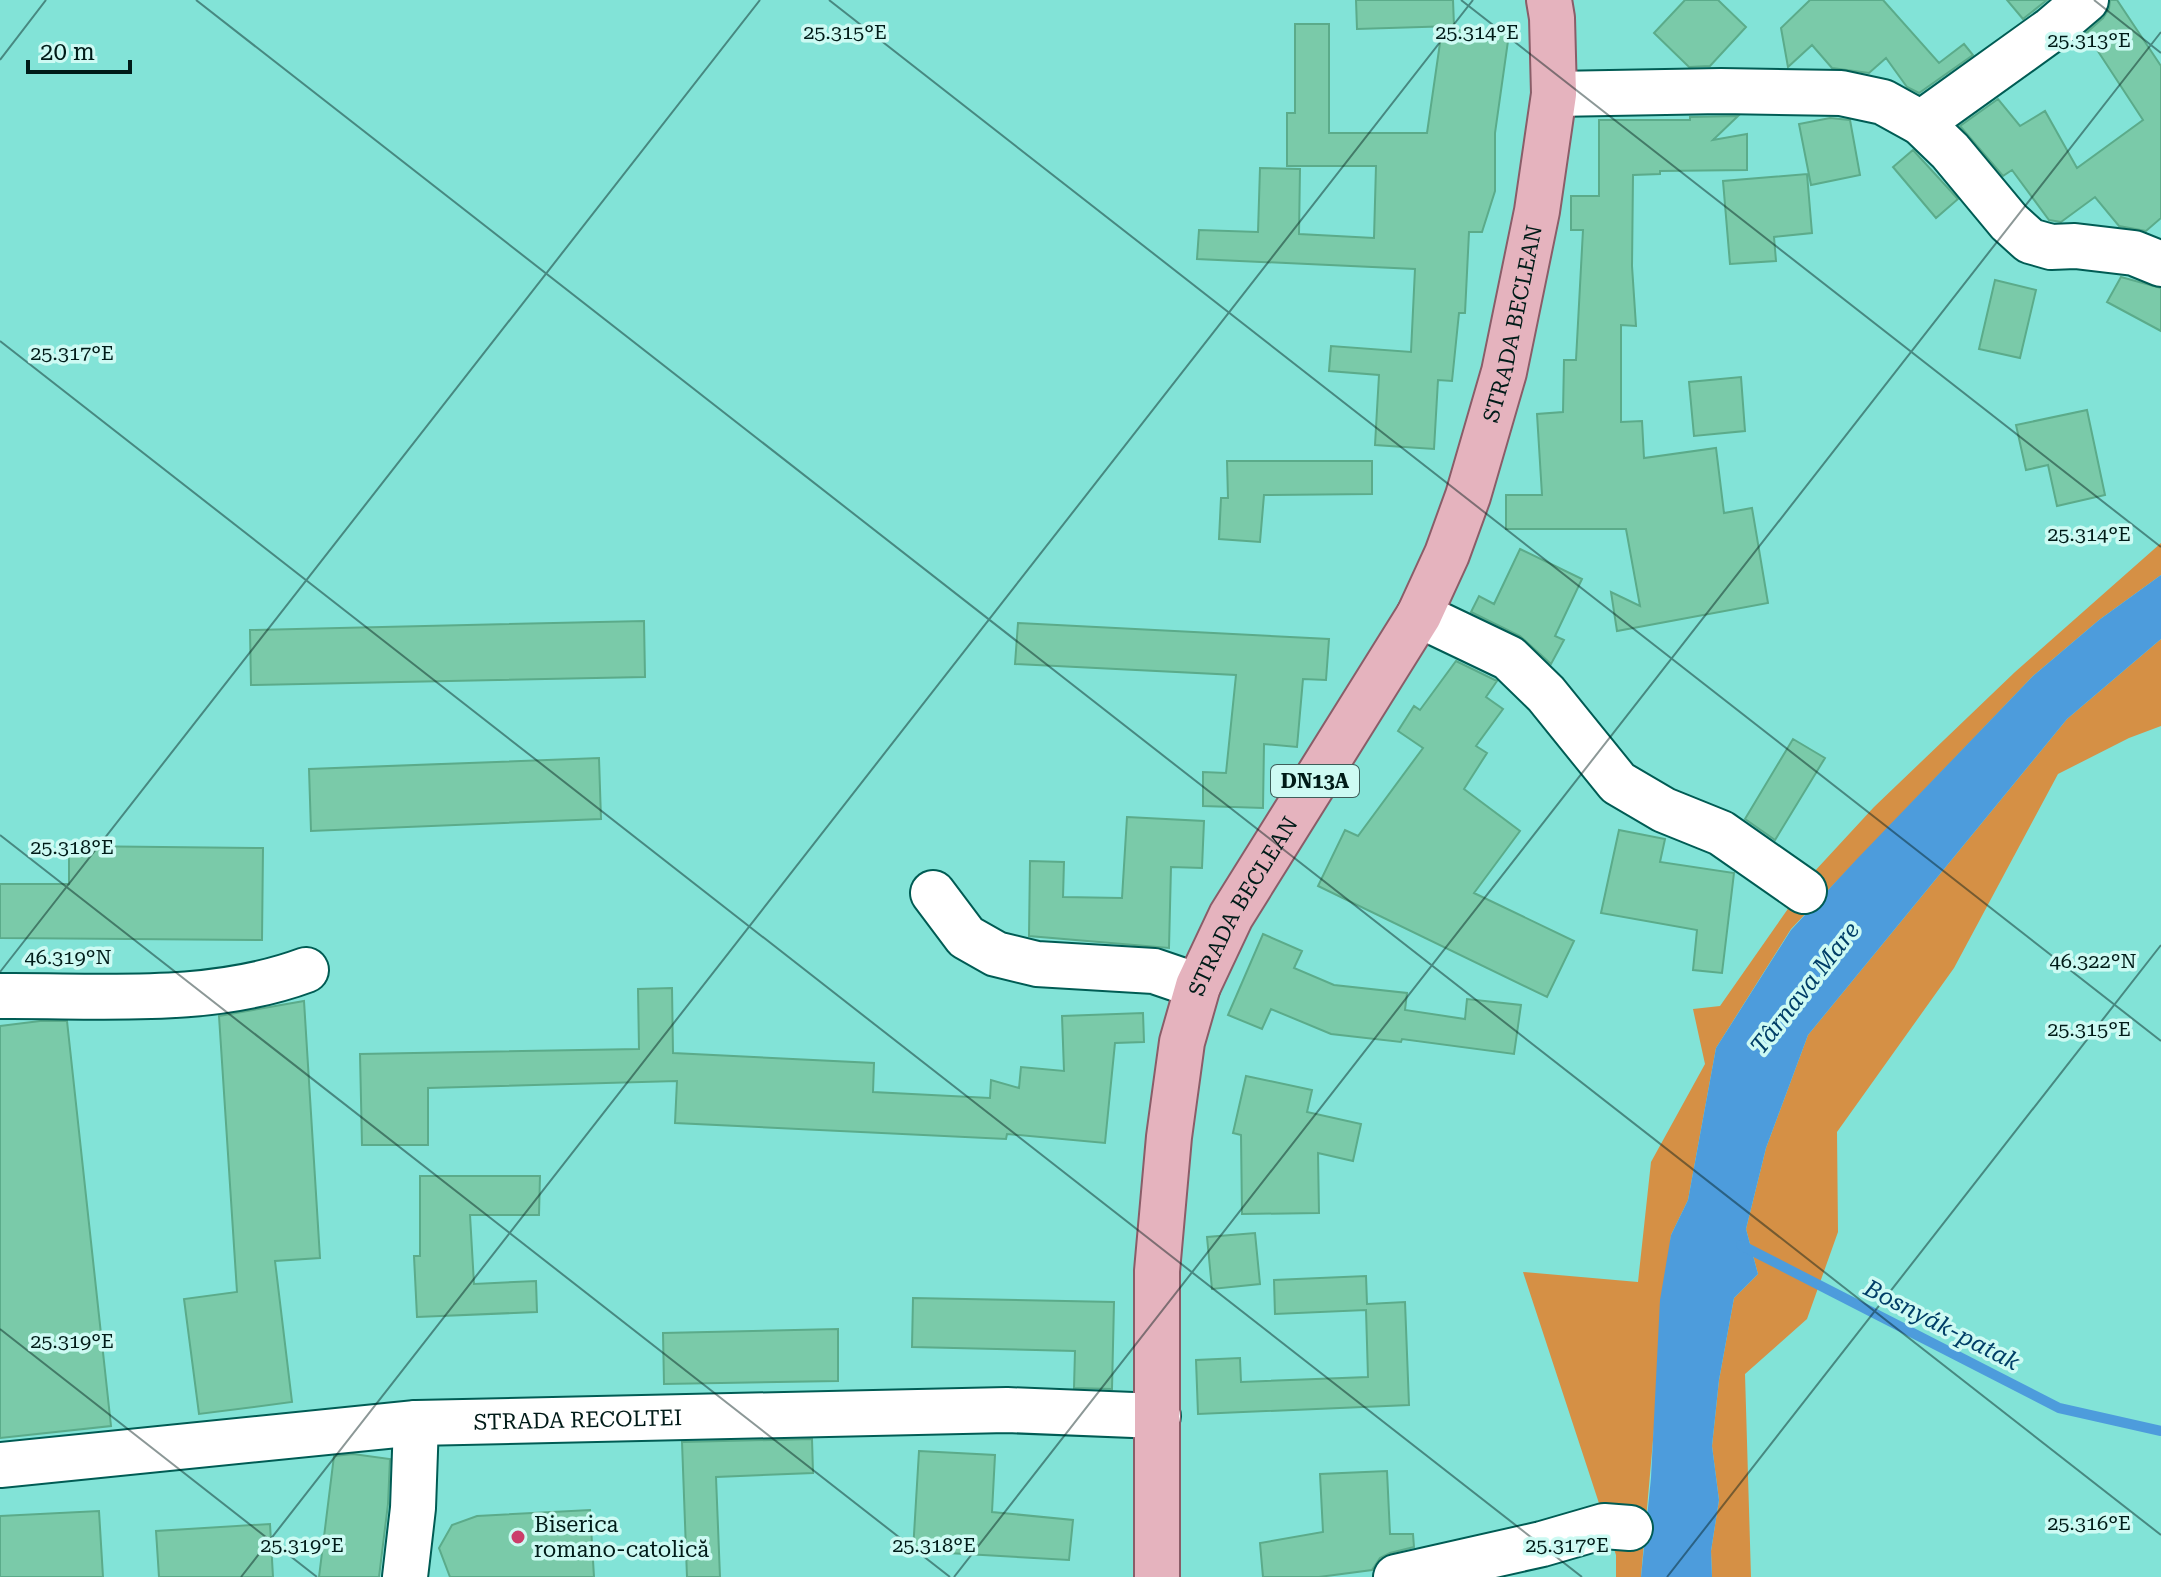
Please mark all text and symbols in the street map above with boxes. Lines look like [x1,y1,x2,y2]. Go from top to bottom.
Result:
text: 25.315°E [803,20,887,44]
text: 25.314°E [1435,20,1519,44]
scale bar [28,24,130,74]
text: 25.313°E [2047,28,2131,52]
text: 20 m [40,38,95,66]
street label: STRADA BECLEAN [1478,223,1546,425]
text: 25.317°E [30,341,114,365]
text: 25.314°E [2047,522,2131,546]
road number: DN13A [1271,765,1359,797]
street label: STRADA BECLEAN [1183,812,1302,999]
text: 25.318°E [30,835,114,859]
water label: Târnava Mare [1745,916,1865,1060]
text: 46.319°N [25,945,111,969]
text: 46.322°N [2050,949,2136,973]
text: 25.315°E [2047,1017,2131,1041]
water label: Bosnyák-patak [1859,1273,2024,1376]
text: 25.319°E [30,1329,114,1353]
street label: STRADA RECOLTEI [473,1405,682,1434]
text: 25.316°E [2047,1511,2131,1535]
place label: Biserica romano-catolică [534,1512,709,1562]
marker: Biserica romano-catolică [509,1528,527,1546]
text: 25.319°E [260,1533,344,1557]
text: 25.318°E [892,1533,976,1557]
text: 25.317°E [1525,1533,1609,1557]

